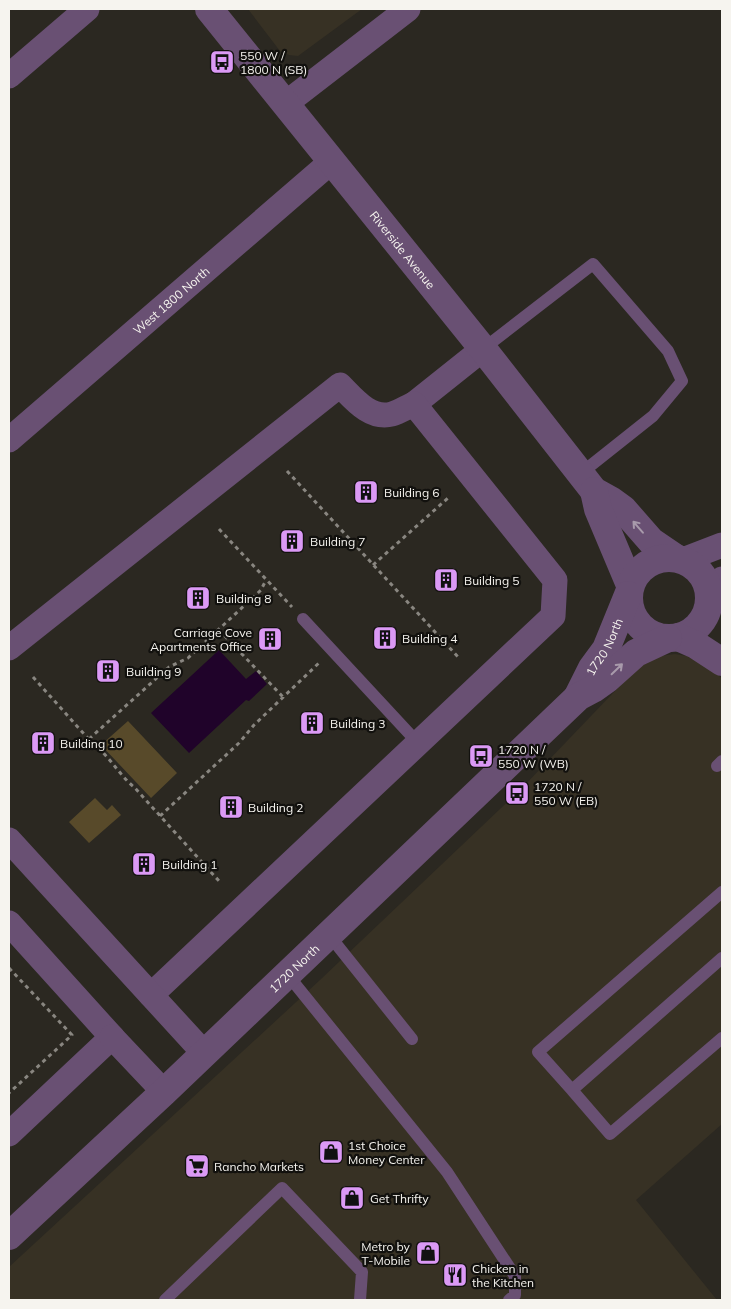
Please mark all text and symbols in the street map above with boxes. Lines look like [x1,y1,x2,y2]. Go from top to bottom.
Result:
place label: 550 W / 1800 N (SB) [240,48,307,77]
bus stop icon: 550 W / 1800 N (SB) [209,49,235,75]
street label: Riverside Avenue [367,208,439,292]
street label: West 1800 North [130,263,212,337]
building icon: Building 6 [353,479,379,505]
place label: Building 6 [384,485,439,500]
one-way arrow [632,521,644,534]
building icon: Building 7 [279,528,305,554]
place label: Building 7 [310,534,365,549]
building icon: Building 5 [433,567,459,593]
place label: Building 5 [464,573,519,588]
building icon: Building 8 [185,585,211,611]
place label: Building 8 [216,591,271,606]
street label: 1720 North [582,616,625,678]
place label: Carriage Cove Apartments Office [150,625,252,654]
building icon: Building 4 [372,625,398,651]
building icon: Carriage Cove Apartments Office [257,626,283,652]
place label: Building 4 [402,631,457,646]
building icon: Building 9 [95,658,121,684]
one-way arrow [611,663,623,675]
place label: Building 9 [126,664,181,679]
building icon: Building 3 [299,710,325,736]
place label: Building 3 [330,716,385,731]
building icon: Building 10 [30,730,56,756]
place label: Building 10 [60,736,123,751]
place label: 1720 N / 550 W (WB) [498,742,569,771]
bus stop icon: 1720 N / 550 W (WB) [468,743,494,769]
place label: 1720 N / 550 W (EB) [534,779,598,808]
bus stop icon: 1720 N / 550 W (EB) [504,780,530,806]
building icon: Building 2 [218,794,244,820]
place label: Building 2 [248,800,303,815]
building icon: Building 1 [131,851,157,877]
place label: Building 1 [162,857,217,872]
street label: 1720 North [266,941,322,996]
place label: 1st Choice Money Center [348,1138,425,1167]
shop icon: 1st Choice Money Center [318,1139,344,1165]
supermarket icon: Rancho Markets [184,1153,210,1179]
place label: Rancho Markets [214,1159,304,1174]
shop icon: Get Thrifty [339,1185,365,1211]
place label: Get Thrifty [370,1191,429,1206]
place label: Metro by T-Mobile [361,1239,411,1268]
shop icon: Metro by T-Mobile [415,1240,441,1266]
place label: Chicken in the Kitchen [472,1261,534,1290]
restaurant icon: Chicken in the Kitchen [442,1262,468,1288]

